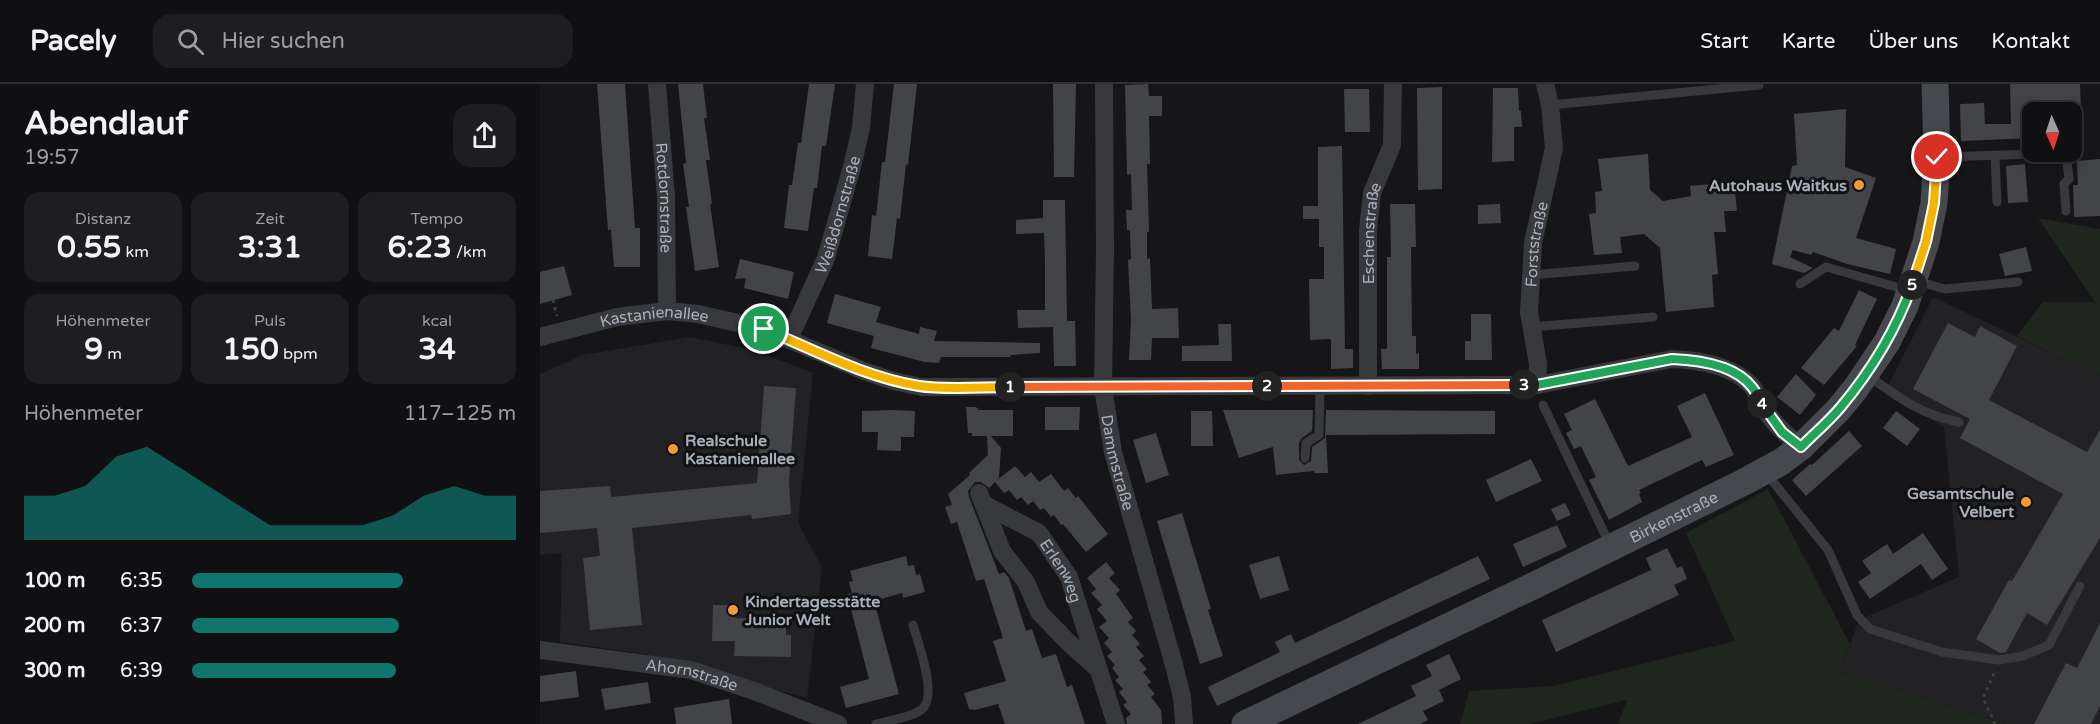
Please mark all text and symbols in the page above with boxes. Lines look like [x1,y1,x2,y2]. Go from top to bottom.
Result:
search box [153,14,573,68]
text: Pacely [30,24,117,58]
icon: search [174,25,207,58]
text: Hier suchen [222,28,345,54]
text: Start [1700,29,1749,54]
text: Karte [1782,29,1835,54]
text: Über uns [1868,29,1958,54]
text: Kontakt [1991,29,2070,54]
north arrow [2022,102,2082,162]
map controls [2022,102,2082,162]
text: Abendlauf [24,104,188,143]
button: share [453,104,516,167]
pin [1911,131,1962,182]
icon: check [1920,140,1953,173]
street label: Rotdornstraße [651,142,675,253]
text: 19:57 [24,146,79,170]
street label: Weißdornstraße [811,154,865,277]
place label: Autohaus Waitkus [1709,176,1847,196]
marker: Autohaus Waitkus [1852,178,1866,192]
street label: Eschenstraße [1359,179,1386,284]
street label: Forststraße [1521,200,1553,288]
text: Distanz [75,209,131,229]
text: Zeit [255,209,285,229]
text: Tempo [411,209,463,229]
text: 0.55 [57,229,121,266]
text: 3:31 [238,229,302,266]
text: 6:23 [388,229,452,266]
text: km [121,242,149,262]
text: /km [452,242,486,262]
pin: 5 [1897,270,1927,300]
text: 5 [1907,275,1917,295]
street label: Kastanienallee [598,302,711,332]
pin [738,303,789,354]
text: Höhenmeter [55,311,151,331]
text: Puls [254,311,286,331]
text: kcal [422,311,452,331]
icon: arrive [747,312,780,345]
text: 9 [84,331,103,368]
text: 150 [222,331,279,368]
text: 34 [418,331,456,368]
text: m [103,344,122,364]
text: bpm [279,344,318,364]
pin: 3 [1509,370,1539,400]
pin: 2 [1252,371,1282,401]
pin: 1 [995,372,1025,402]
text: 3 [1519,375,1529,395]
text: 2 [1262,376,1272,396]
text: 1 [1005,377,1015,397]
pin: 4 [1747,389,1777,419]
text: 4 [1757,394,1767,414]
text: Höhenmeter [24,402,143,426]
text: 117–125 m [404,402,516,426]
street label: Dammstraße [1096,413,1138,513]
place label: Realschule Kastanienallee [685,431,795,469]
marker: Realschule Kastanienallee [666,442,680,456]
place label: Gesamtschule Velbert [1907,484,2015,522]
street label: Birkenstraße [1626,487,1721,548]
marker: Gesamtschule Velbert [2019,495,2033,509]
street label: Erlenweg [1035,535,1086,605]
text: 100 m [24,569,85,593]
text: 6:35 [120,569,163,593]
place label: Kindertagesstätte Junior Welt [744,592,880,630]
marker: Kindertagesstätte Junior Welt [726,603,740,617]
text: 200 m [24,614,85,638]
text: 6:37 [120,614,163,638]
street label: Ahornstraße [644,655,740,696]
text: 300 m [24,659,85,683]
text: 6:39 [120,659,163,683]

